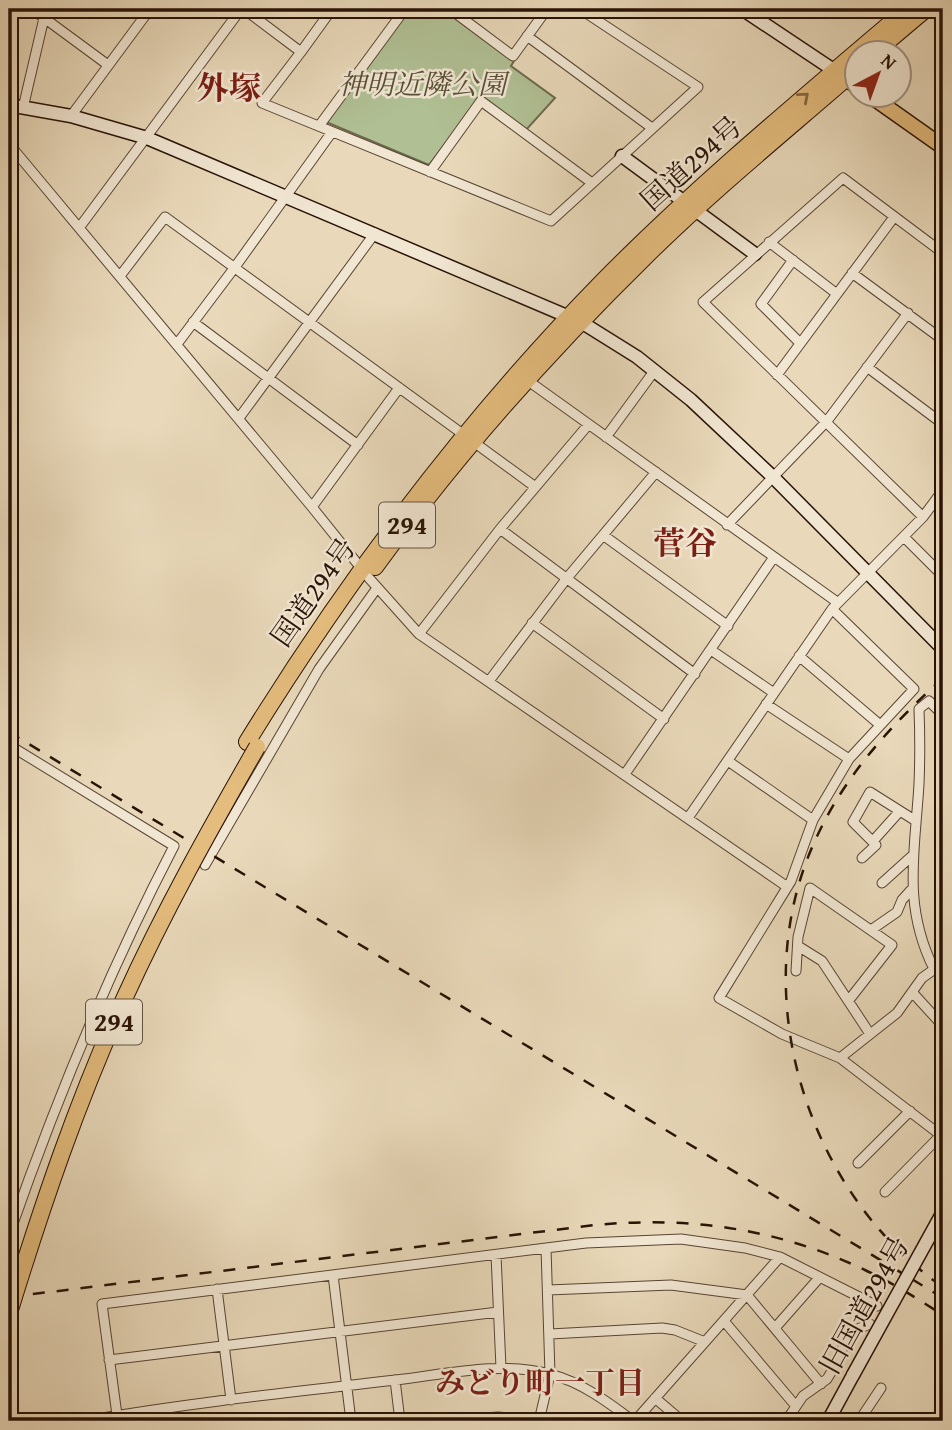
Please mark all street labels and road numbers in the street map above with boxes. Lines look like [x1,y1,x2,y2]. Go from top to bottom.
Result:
street label: 国道294号 [631,106,751,220]
road number: 294 [379,503,435,548]
street label: 国道294号 [260,529,365,654]
road number: 294 [86,1000,142,1044]
street label: 旧国道294号 [809,1228,918,1381]

